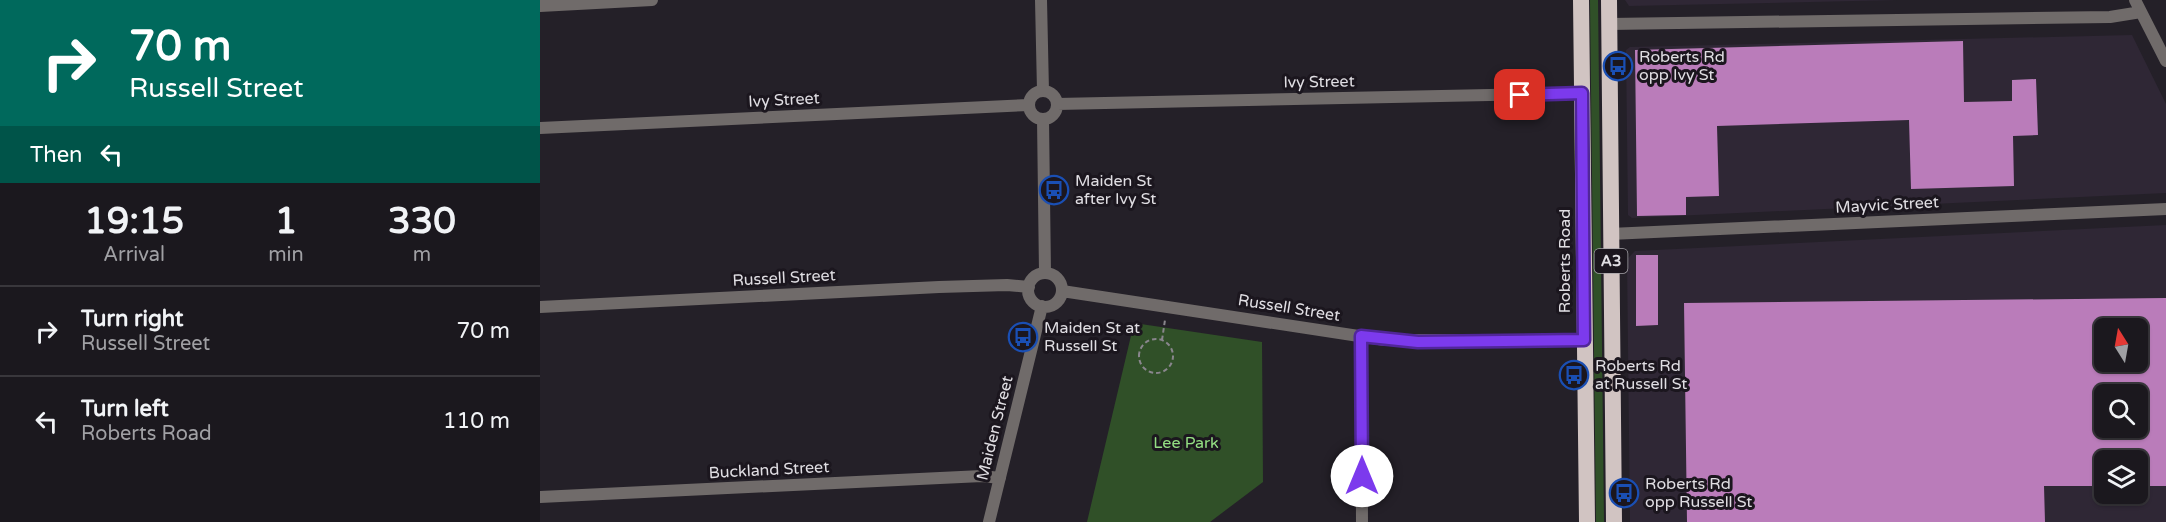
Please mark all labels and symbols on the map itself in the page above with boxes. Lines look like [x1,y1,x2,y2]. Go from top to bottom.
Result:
place label: Roberts Rd opp Ivy St [1639,47,1725,85]
bus stop icon: Roberts Rd opp Ivy St [1602,50,1634,82]
pin [1494,69,1545,120]
street label: Ivy Street [1283,71,1355,93]
street label: Ivy Street [748,88,820,112]
place label: Maiden St after Ivy St [1075,171,1156,209]
bus stop icon: Maiden St after Ivy St [1038,174,1070,206]
street label: Mayvic Street [1835,192,1939,218]
street label: Roberts Road [1555,209,1575,313]
road number: A3 [1594,249,1628,273]
street label: Russell Street [732,265,836,291]
street label: Russell Street [1236,290,1342,326]
place label: Maiden St at Russell St [1044,318,1140,356]
north arrow [2094,318,2148,372]
bus stop icon: Maiden St at Russell St [1007,321,1039,353]
place label: Roberts Rd at Russell St [1595,356,1687,394]
bus stop icon: Roberts Rd at Russell St [1558,359,1590,391]
street label: Maiden Street [972,374,1018,482]
park label: Lee Park [1153,433,1219,453]
position arrow [1330,444,1394,508]
street label: Buckland Street [708,457,830,483]
place label: Roberts Rd opp Russell St [1645,474,1752,512]
bus stop icon: Roberts Rd opp Russell St [1608,477,1640,509]

